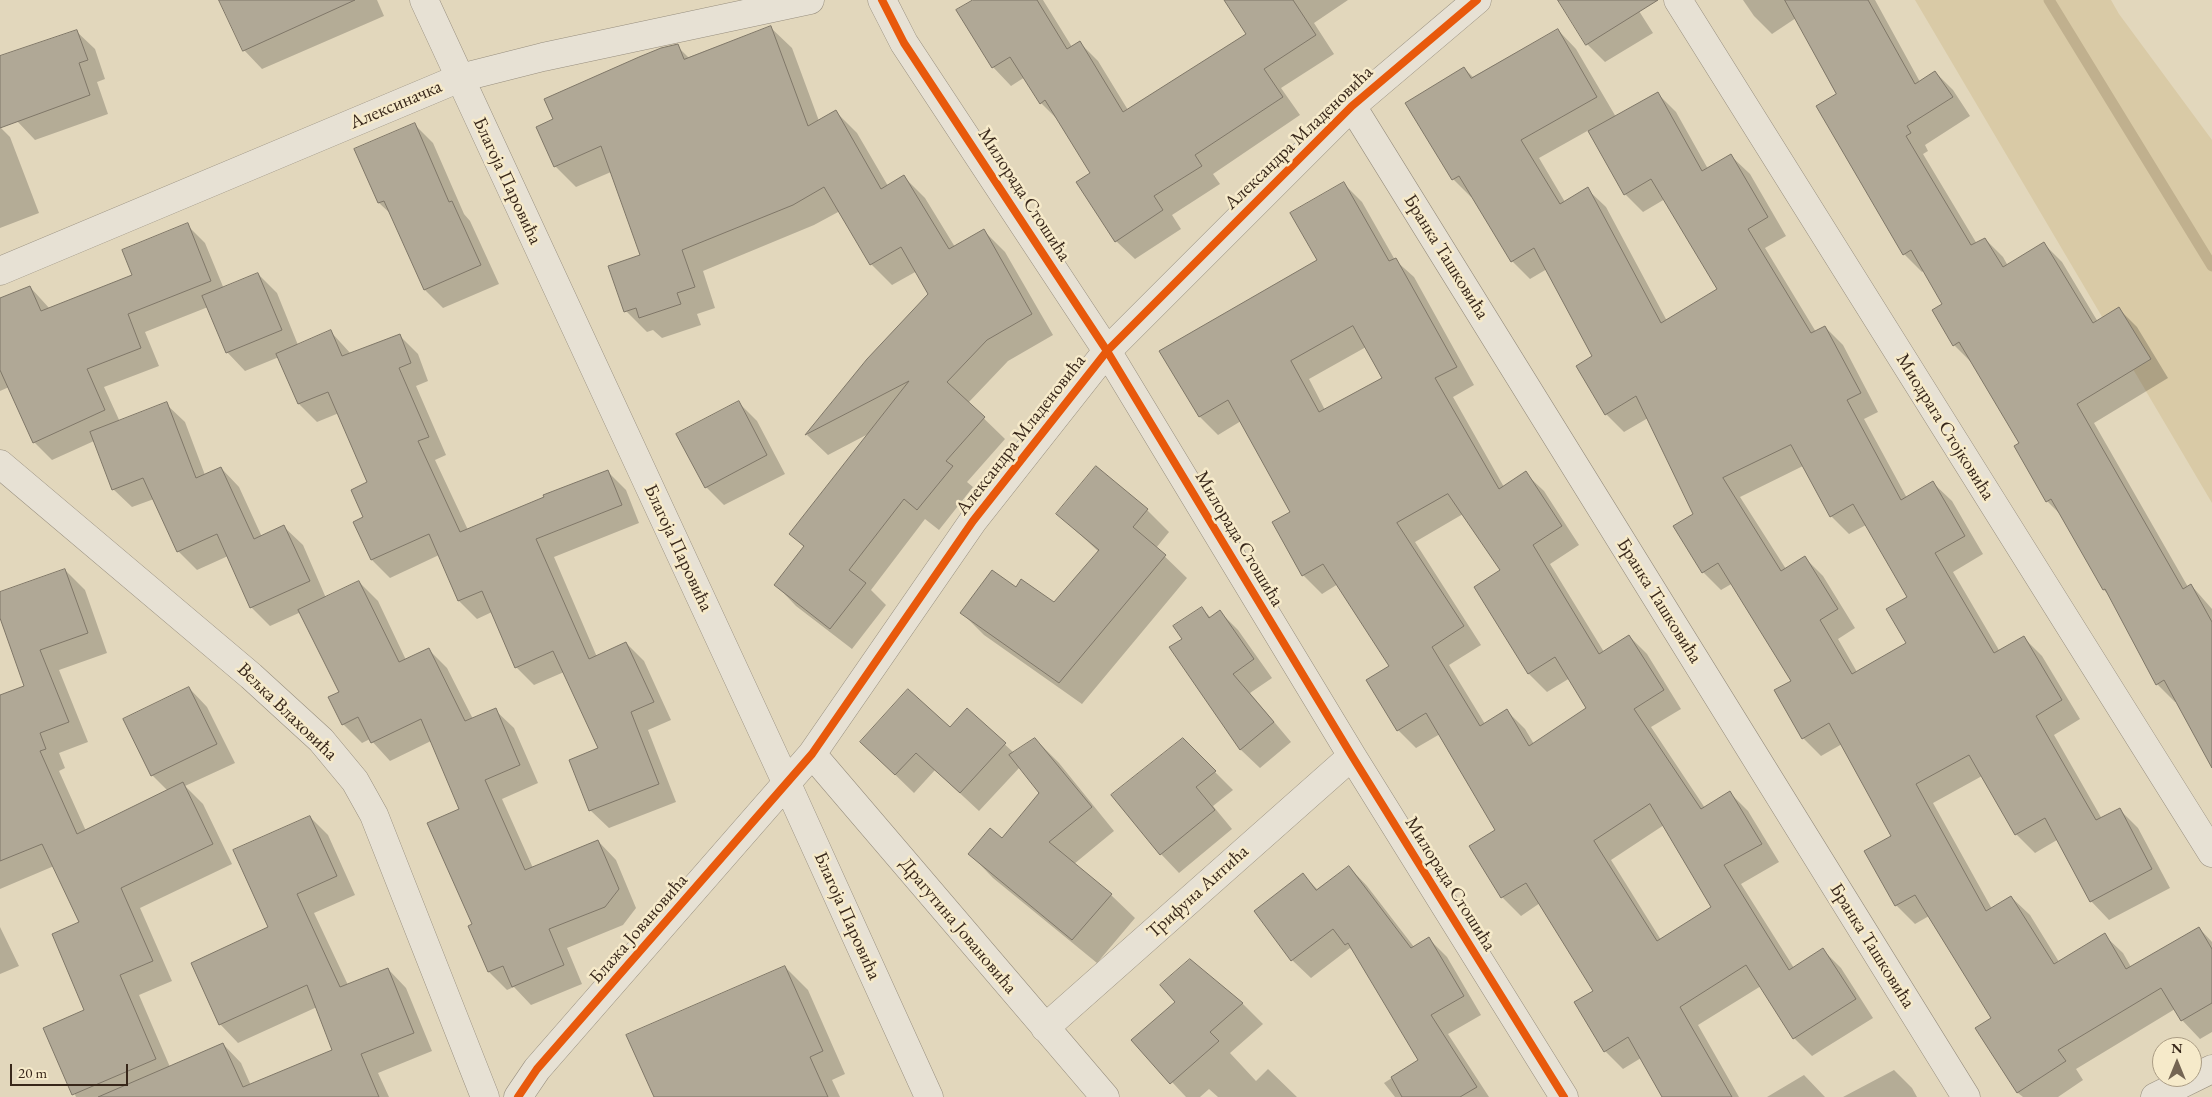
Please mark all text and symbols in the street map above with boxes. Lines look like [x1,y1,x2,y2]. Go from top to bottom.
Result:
street label: Александра Младеновића [1220,61,1378,215]
street label: Алексиначка [347,75,445,135]
street label: Благоја Паровића [468,114,546,248]
street label: Милорада Стошића [972,124,1076,266]
street label: Бранка Ташковића [1398,190,1494,324]
street label: Александра Младеновића [951,350,1091,520]
street label: Миодрага Стојковића [1891,350,1999,504]
street label: Милорада Стошића [1190,467,1288,611]
street label: Благоја Паровића [639,481,717,615]
street label: Бранка Ташковића [1611,534,1707,668]
street label: Вељка Влаховића [232,658,342,766]
street label: Милорада Стошића [1400,813,1500,955]
street label: Трифуна Антића [1142,840,1254,944]
street label: Благоја Паровића [809,848,885,984]
street label: Драгутина Јовановића [894,853,1022,999]
street label: Блажа Јовановића [585,869,693,989]
street label: Бранка Ташковића [1824,879,1920,1013]
north arrow [2152,1037,2202,1087]
text: N [2171,1039,2183,1057]
scale bar [12,1054,130,1086]
text: 20 m [18,1063,47,1082]

